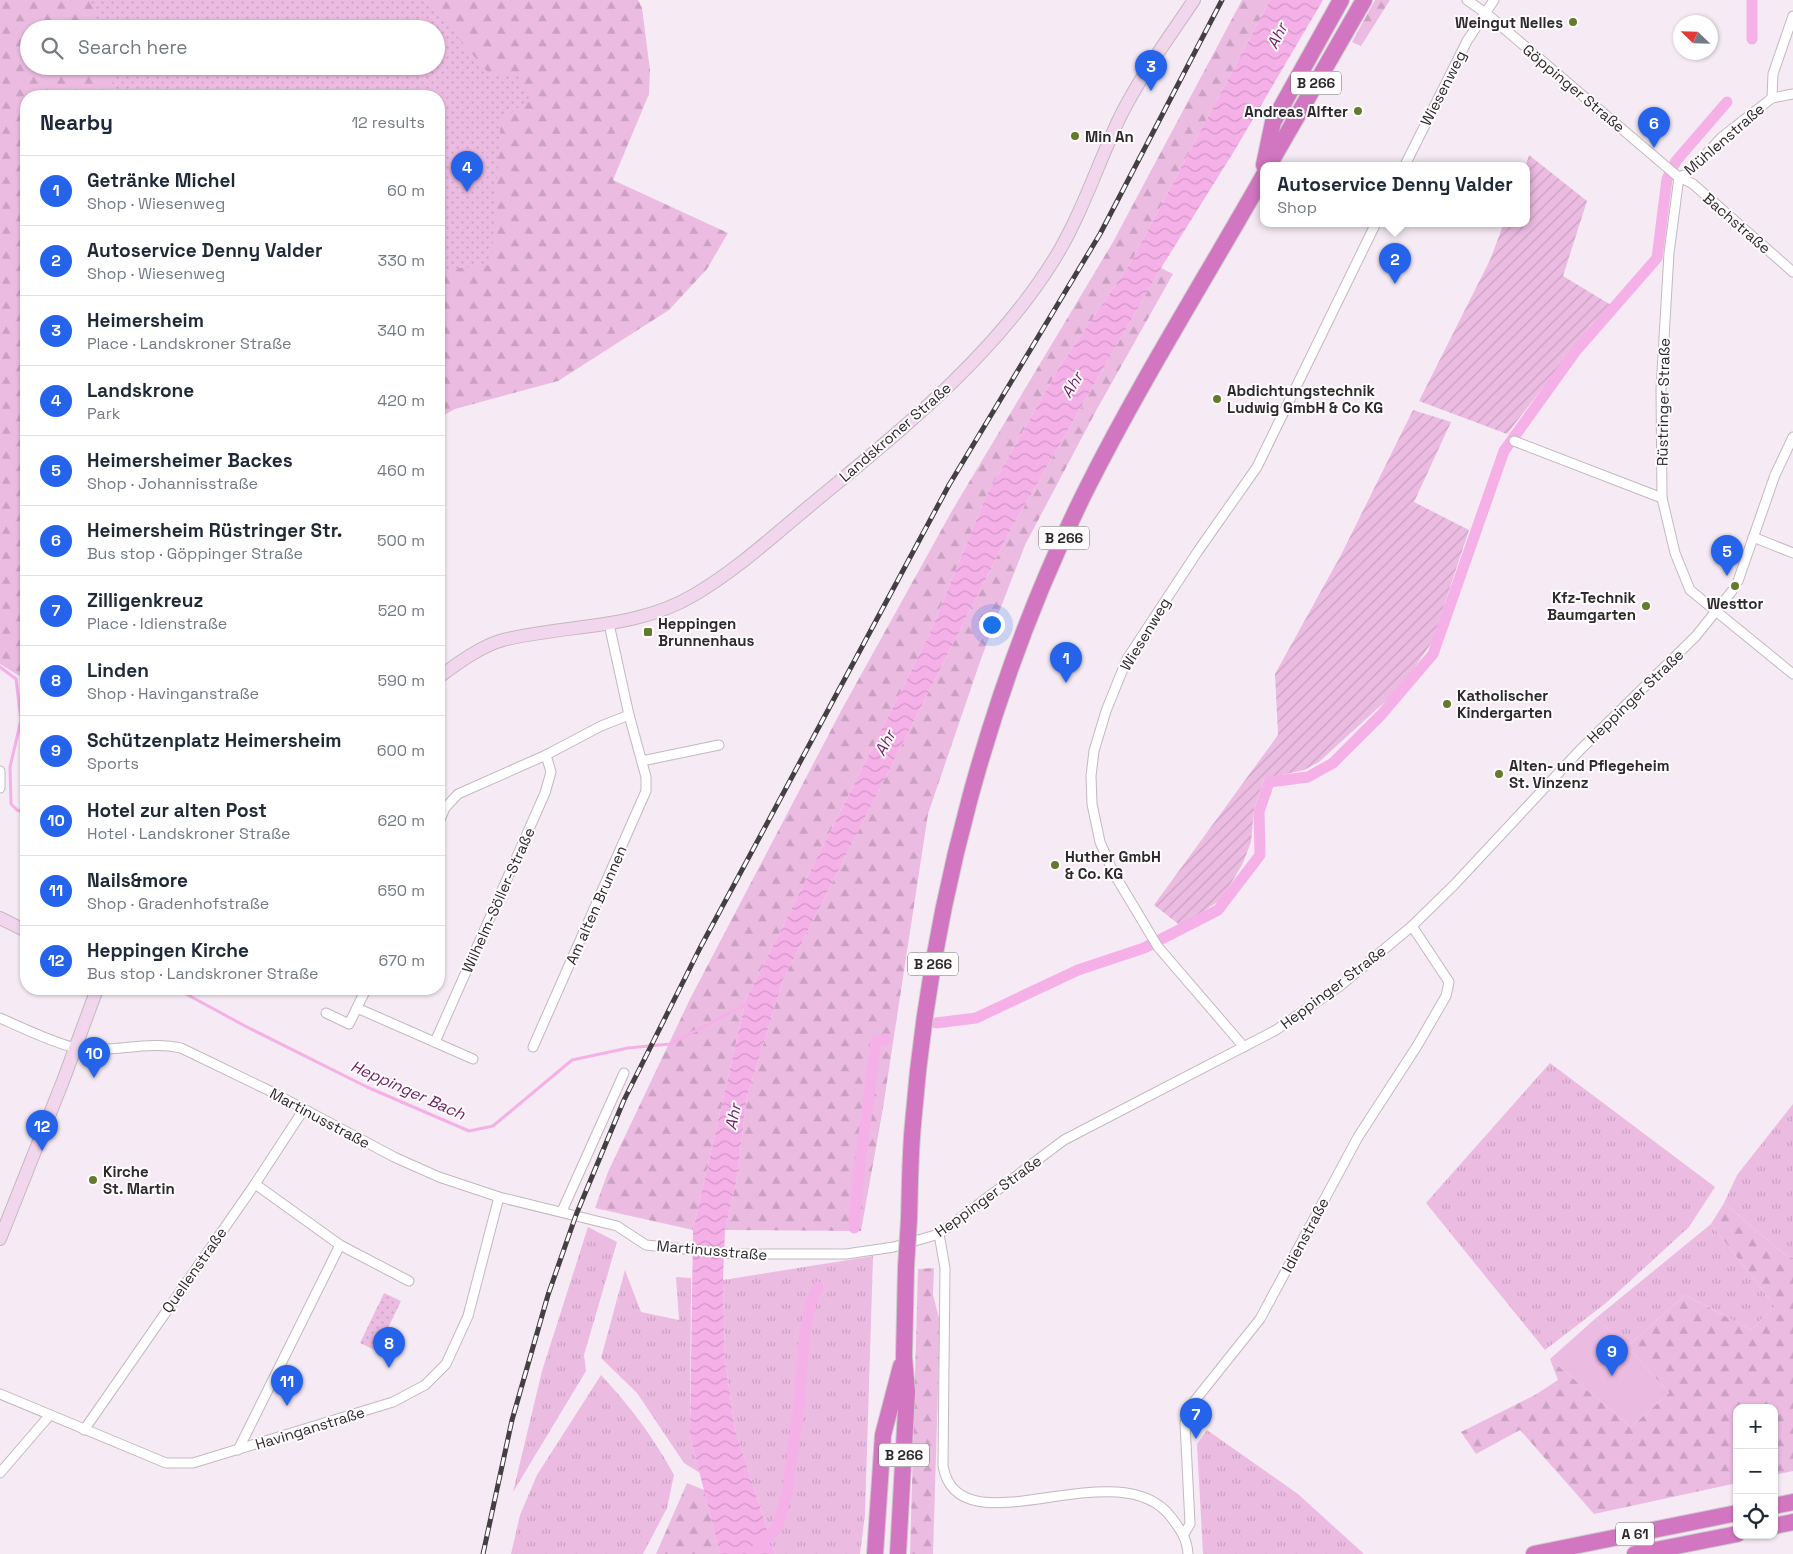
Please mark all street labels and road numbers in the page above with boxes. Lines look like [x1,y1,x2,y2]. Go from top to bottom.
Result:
street label: Göppinger Straße [1519,40,1629,136]
street label: Wiesenweg [1416,47,1470,129]
road number: B 266 [1291,72,1341,95]
street label: Mühlenstraße [1680,99,1768,179]
street label: Bachstraße [1699,188,1775,258]
street label: Rüstringer Straße [1652,338,1674,466]
street label: Landskroner Straße [835,378,955,486]
road number: B 266 [1039,526,1089,550]
street label: Wiesenweg [1116,594,1174,674]
street label: Heppinger Straße [1583,645,1687,747]
street label: Wilhelm-Söller-Straße [457,824,539,976]
street label: Am alten Brunnen [561,843,631,967]
street label: Heppinger Straße [1276,941,1390,1033]
road number: B 266 [908,952,958,976]
street label: Martinusstraße [267,1084,374,1152]
street label: Heppinger Straße [931,1151,1045,1241]
street label: Idienstraße [1277,1194,1333,1276]
street label: Quellenstraße [157,1223,231,1317]
street label: Martinusstraße [656,1236,768,1264]
street label: Havinganstraße [253,1402,367,1454]
road number: B 266 [879,1444,929,1466]
road number: A 61 [1616,1522,1654,1546]

